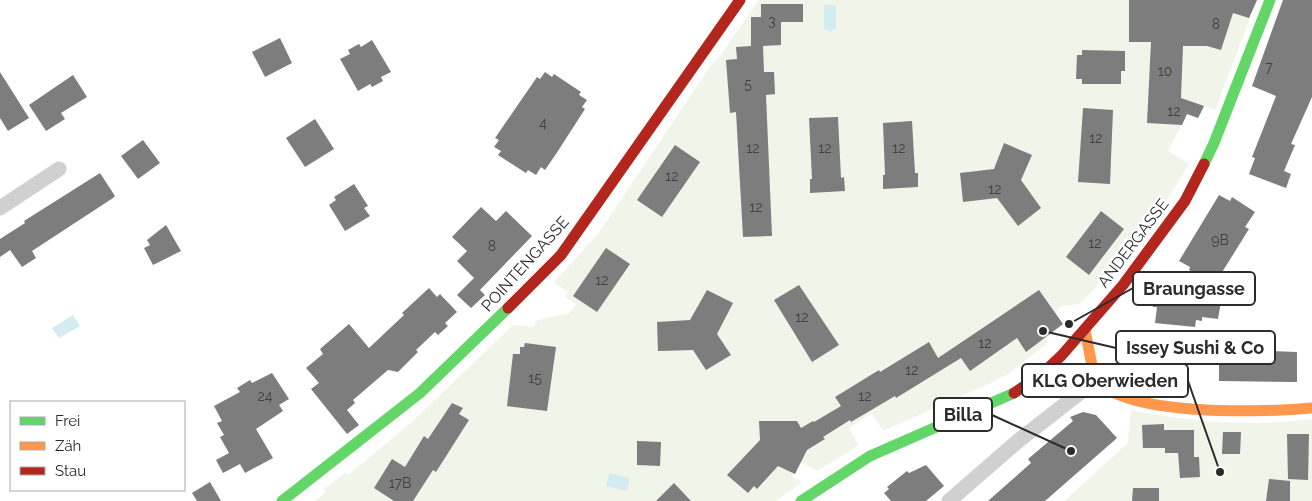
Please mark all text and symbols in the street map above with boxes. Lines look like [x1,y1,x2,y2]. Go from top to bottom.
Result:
house number: 3 [768,13,776,29]
house number: 8 [1212,16,1220,32]
house number: 7 [1265,59,1273,75]
house number: 10 [1158,63,1172,79]
house number: 5 [744,76,752,92]
house number: 12 [1167,103,1181,119]
house number: 4 [539,115,547,131]
house number: 12 [1089,130,1103,146]
house number: 12 [746,140,760,156]
house number: 12 [818,140,832,156]
house number: 12 [892,140,906,156]
house number: 12 [665,168,679,184]
house number: 12 [988,181,1002,197]
street label: ANDERGASSE [1093,195,1173,291]
house number: 12 [749,199,763,215]
street label: POINTENGASSE [477,212,573,315]
house number: 9B [1211,232,1229,248]
house number: 12 [1088,235,1102,251]
house number: 8 [488,238,496,254]
house number: 12 [595,272,609,288]
callout: Braungasse [1133,272,1255,305]
text: Braungasse [1143,278,1245,299]
house number: 12 [795,309,809,325]
callout: Issey Sushi & Co [1116,331,1275,364]
house number: 12 [978,335,992,351]
text: Issey Sushi & Co [1126,337,1264,358]
house number: 12 [905,362,919,378]
callout: KLG Oberwieden [1022,364,1188,397]
house number: 15 [528,370,542,386]
text: KLG Oberwieden [1032,370,1178,391]
house number: 24 [258,388,273,404]
house number: 12 [858,388,872,404]
callout: Billa [934,398,992,431]
legend [10,401,185,491]
text: Billa [944,404,982,425]
text: Frei [55,412,80,430]
text: Zäh [55,437,81,455]
text: Stau [55,462,86,480]
house number: 17B [389,475,411,491]

